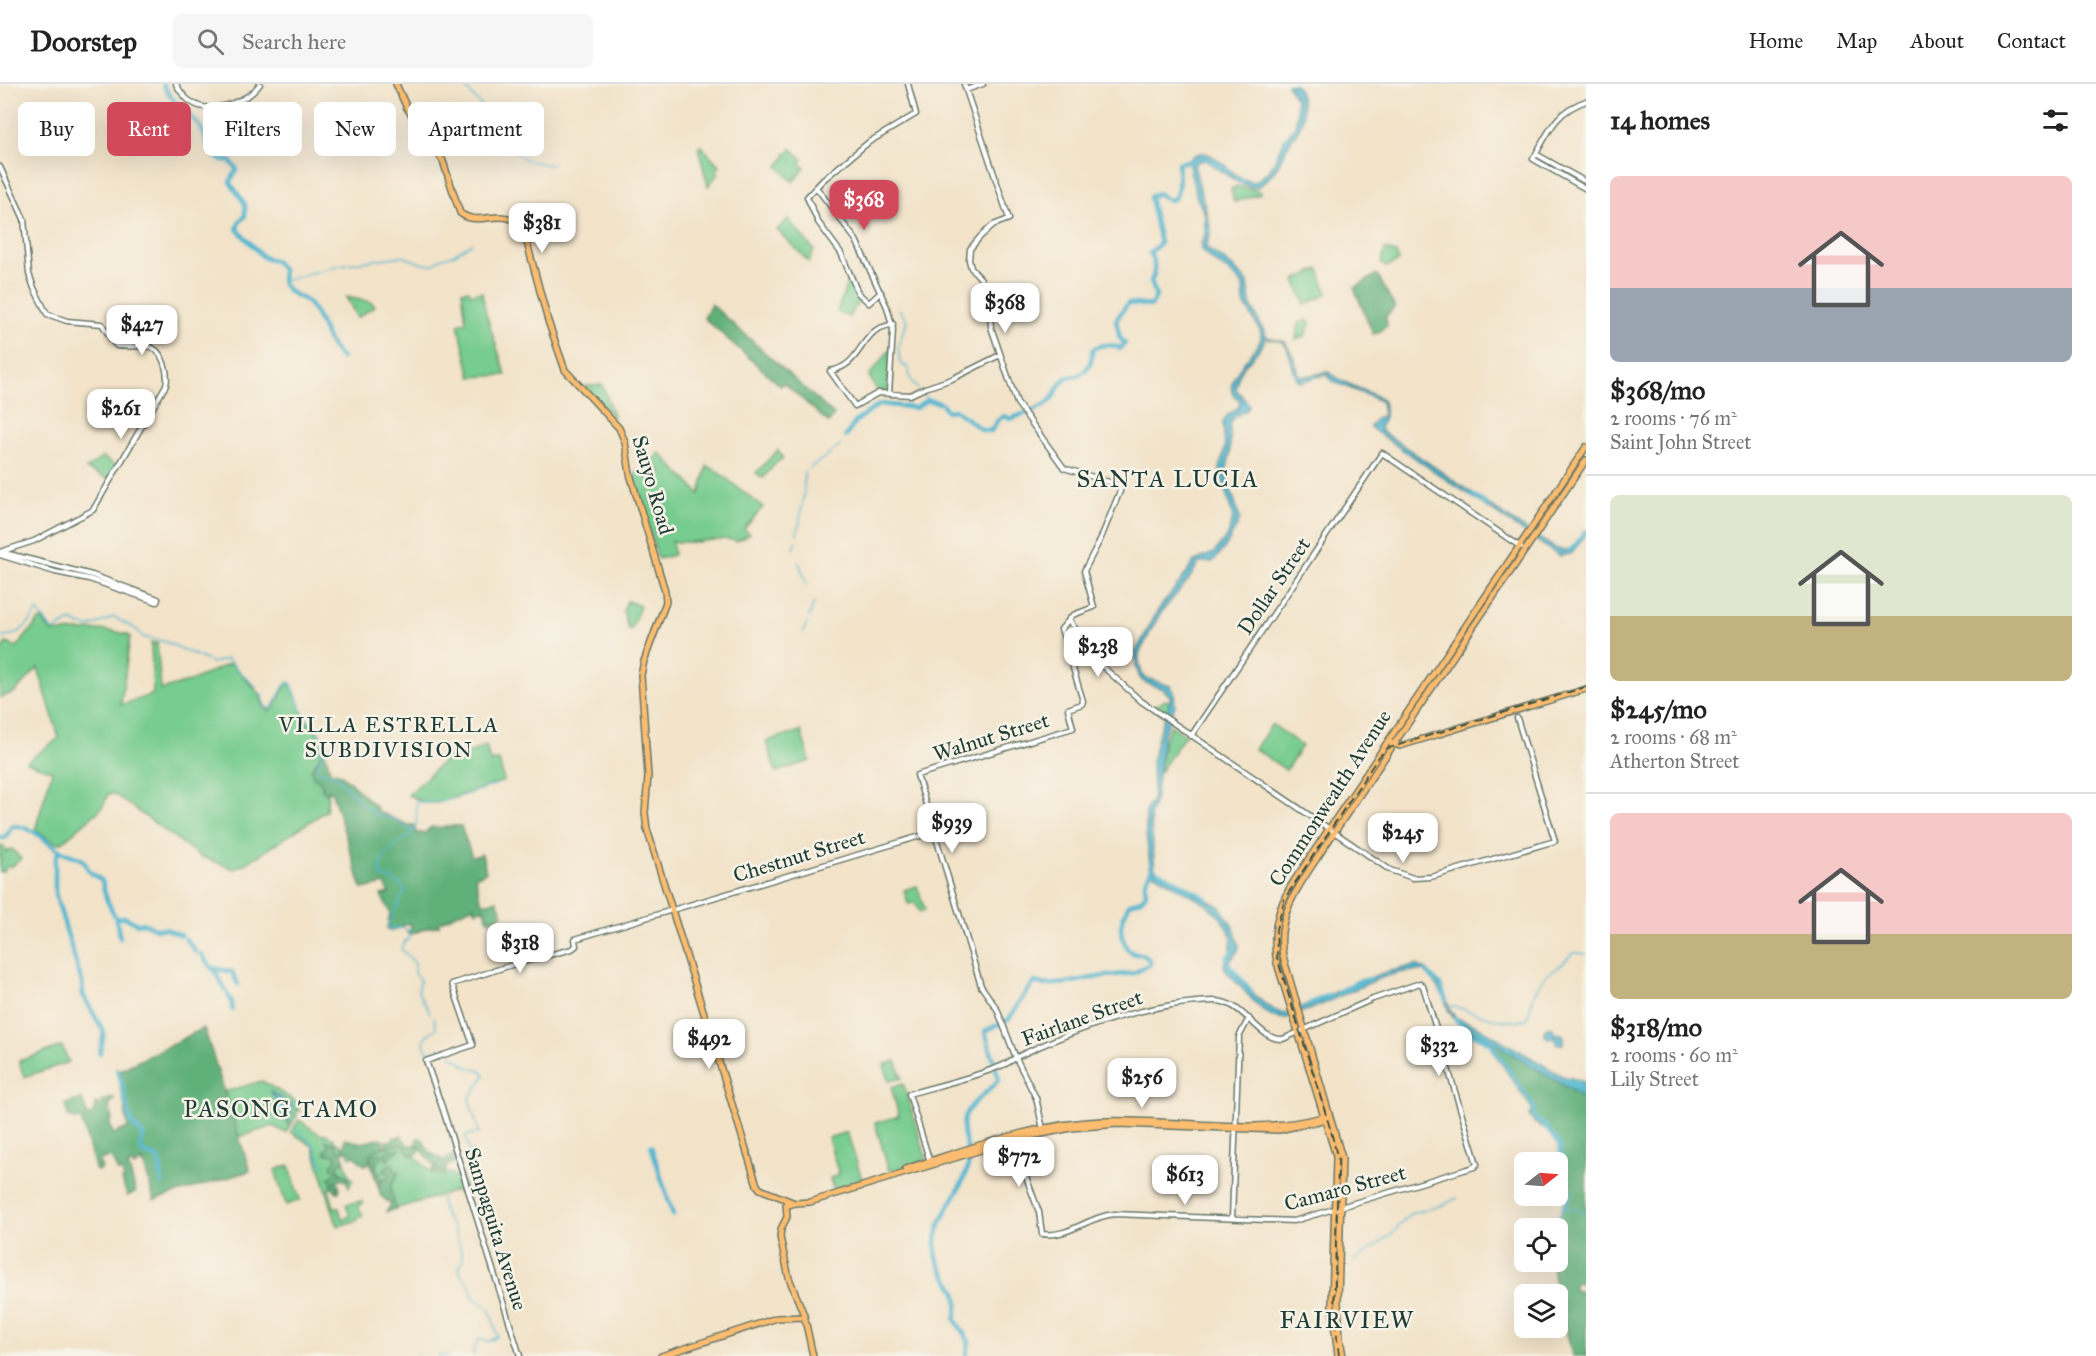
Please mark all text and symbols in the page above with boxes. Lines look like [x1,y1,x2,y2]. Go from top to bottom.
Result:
search box [173,14,593,68]
text: Doorstep [30,24,137,59]
icon: search [194,25,227,58]
text: Search here [242,28,346,55]
text: Home [1748,28,1803,54]
text: Map [1836,28,1877,54]
text: About [1910,28,1964,54]
text: Contact [1997,28,2066,54]
chip: Buy [18,102,95,156]
chip: Rent [107,102,191,156]
chip: Filters [203,102,302,156]
chip: New [314,102,396,156]
chip: Apartment [408,102,544,156]
text: 14 homes [1610,104,1710,136]
icon: filters [2039,104,2072,137]
pin: $368 [828,180,900,231]
text: $368 [844,187,884,211]
pin: $381 [506,203,578,254]
text: $381 [523,210,561,234]
icon: home [1787,215,1895,323]
pin: $368 [969,283,1041,334]
text: $368 [985,290,1025,314]
pin: $427 [106,305,178,356]
text: $427 [120,312,164,336]
text: $368/mo [1610,374,1705,406]
pin: $261 [85,389,157,440]
text: $261 [101,396,141,420]
text: 2 rooms · 76 m² [1610,406,1737,430]
text: Saint John Street [1610,430,1751,454]
street label: Sauyo Road [626,433,680,538]
district label: SANTA LUCIA [1077,464,1259,494]
street label: Dollar Street [1232,532,1316,640]
icon: home [1787,534,1895,642]
pin: $238 [1062,627,1134,678]
text: $238 [1078,634,1118,658]
text: $245/mo [1610,693,1707,725]
street label: Commonwealth Avenue [1263,705,1397,891]
street label: Walnut Street [930,707,1053,767]
district label: VILLA ESTRELLA SUBDIVISION [277,711,500,763]
text: 2 rooms · 68 m² [1610,725,1737,749]
text: Atherton Street [1610,749,1739,773]
pin: $939 [916,803,988,854]
text: $939 [931,810,973,834]
pin: $245 [1367,813,1439,864]
text: $245 [1382,820,1424,844]
street label: Chestnut Street [730,823,869,888]
icon: home [1787,852,1895,960]
pin: $318 [484,923,556,974]
text: $318 [501,930,539,954]
street label: Fairlane Street [1018,984,1147,1052]
text: $318/mo [1610,1011,1702,1043]
pin: $492 [673,1019,745,1070]
text: $492 [687,1026,731,1050]
pin: $332 [1403,1026,1475,1077]
text: $332 [1420,1033,1458,1057]
text: 2 rooms · 60 m² [1610,1043,1738,1067]
pin: $256 [1106,1058,1178,1109]
text: $256 [1121,1065,1163,1089]
text: Lily Street [1610,1067,1699,1091]
district label: PASONG TAMO [183,1094,379,1124]
pin: $772 [983,1137,1055,1188]
text: $772 [997,1144,1041,1168]
street label: Sampaguita Avenue [459,1145,533,1314]
north arrow [1514,1152,1568,1206]
map controls [1514,1152,1568,1338]
pin: $613 [1149,1155,1221,1206]
street label: Camaro Street [1281,1159,1409,1217]
text: $613 [1166,1162,1204,1186]
button: locate [1514,1218,1568,1272]
button: layers [1514,1284,1568,1338]
district label: FAIRVIEW [1279,1305,1415,1335]

